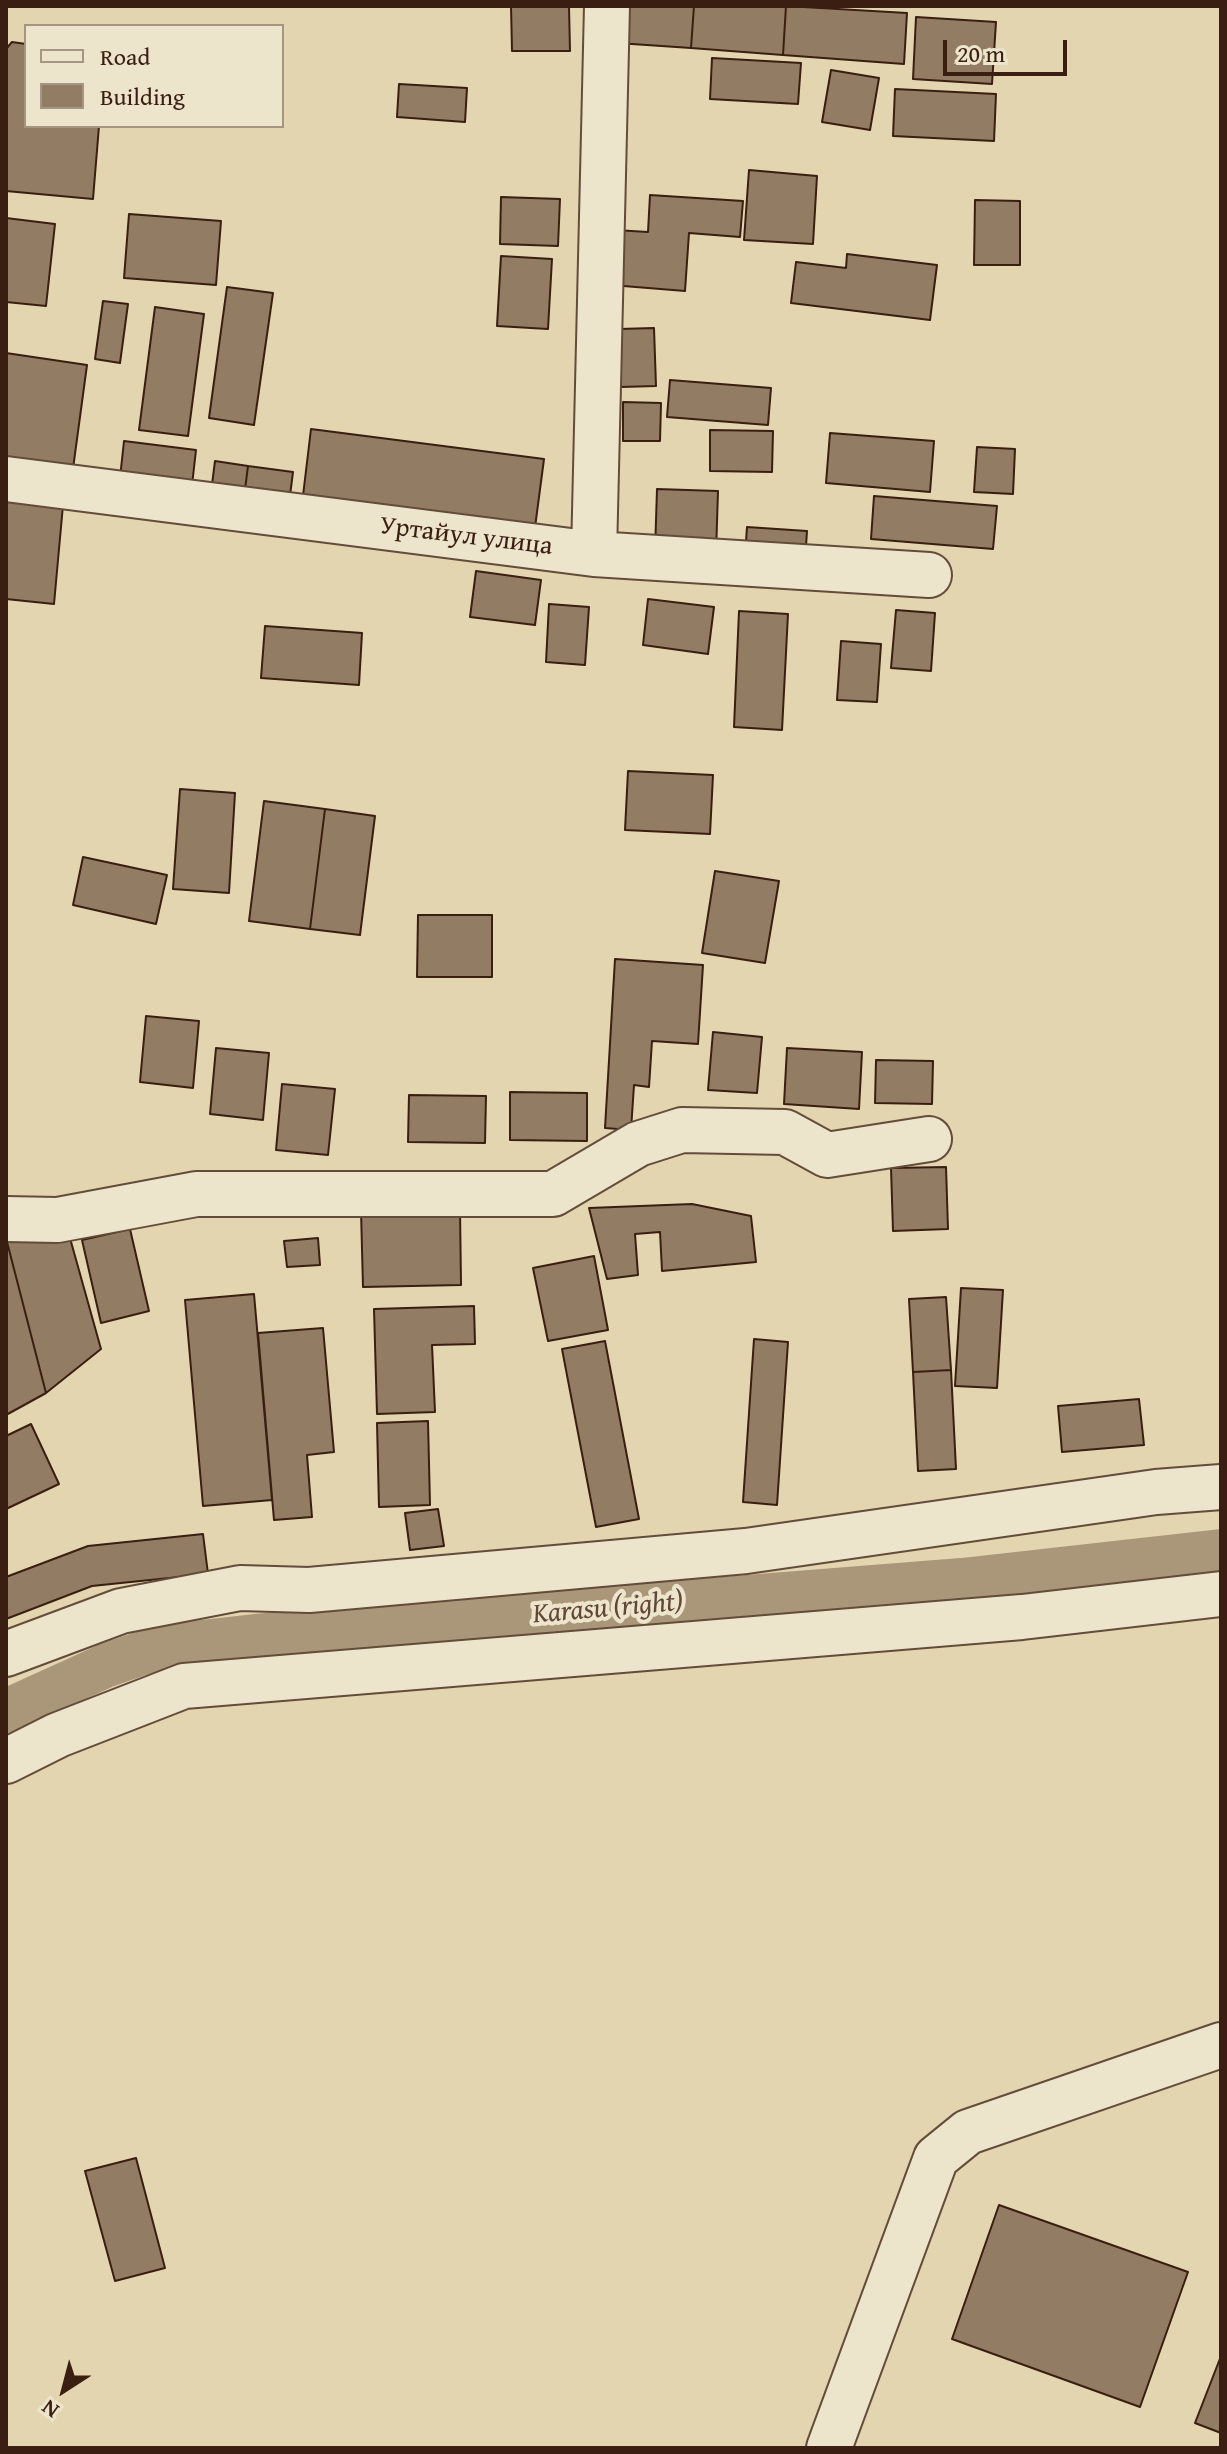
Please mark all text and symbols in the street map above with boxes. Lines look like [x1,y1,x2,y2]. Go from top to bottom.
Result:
legend [24,24,284,128]
scale bar [947,24,1071,74]
text: 20 m [957,36,1005,71]
text: Road [100,39,150,74]
text: Building [100,79,185,114]
street label: Уртайул улица [378,511,554,563]
water label: Karasu (right) [531,1586,685,1632]
north arrow [24,2350,104,2430]
text: N [35,2392,65,2427]

